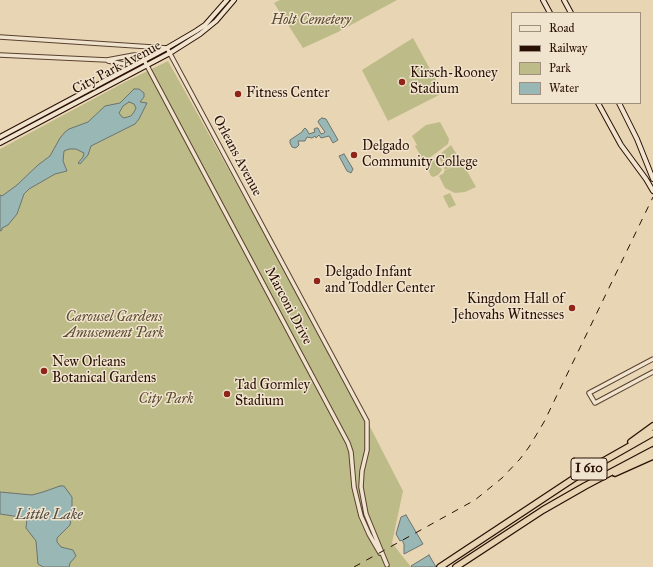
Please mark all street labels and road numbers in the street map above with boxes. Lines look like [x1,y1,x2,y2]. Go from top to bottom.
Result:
street label: City Park Avenue [70,38,164,98]
street label: Orleans Avenue [209,113,265,199]
street label: Marconi Drive [261,264,315,348]
road number: I 610 [571,458,607,480]

